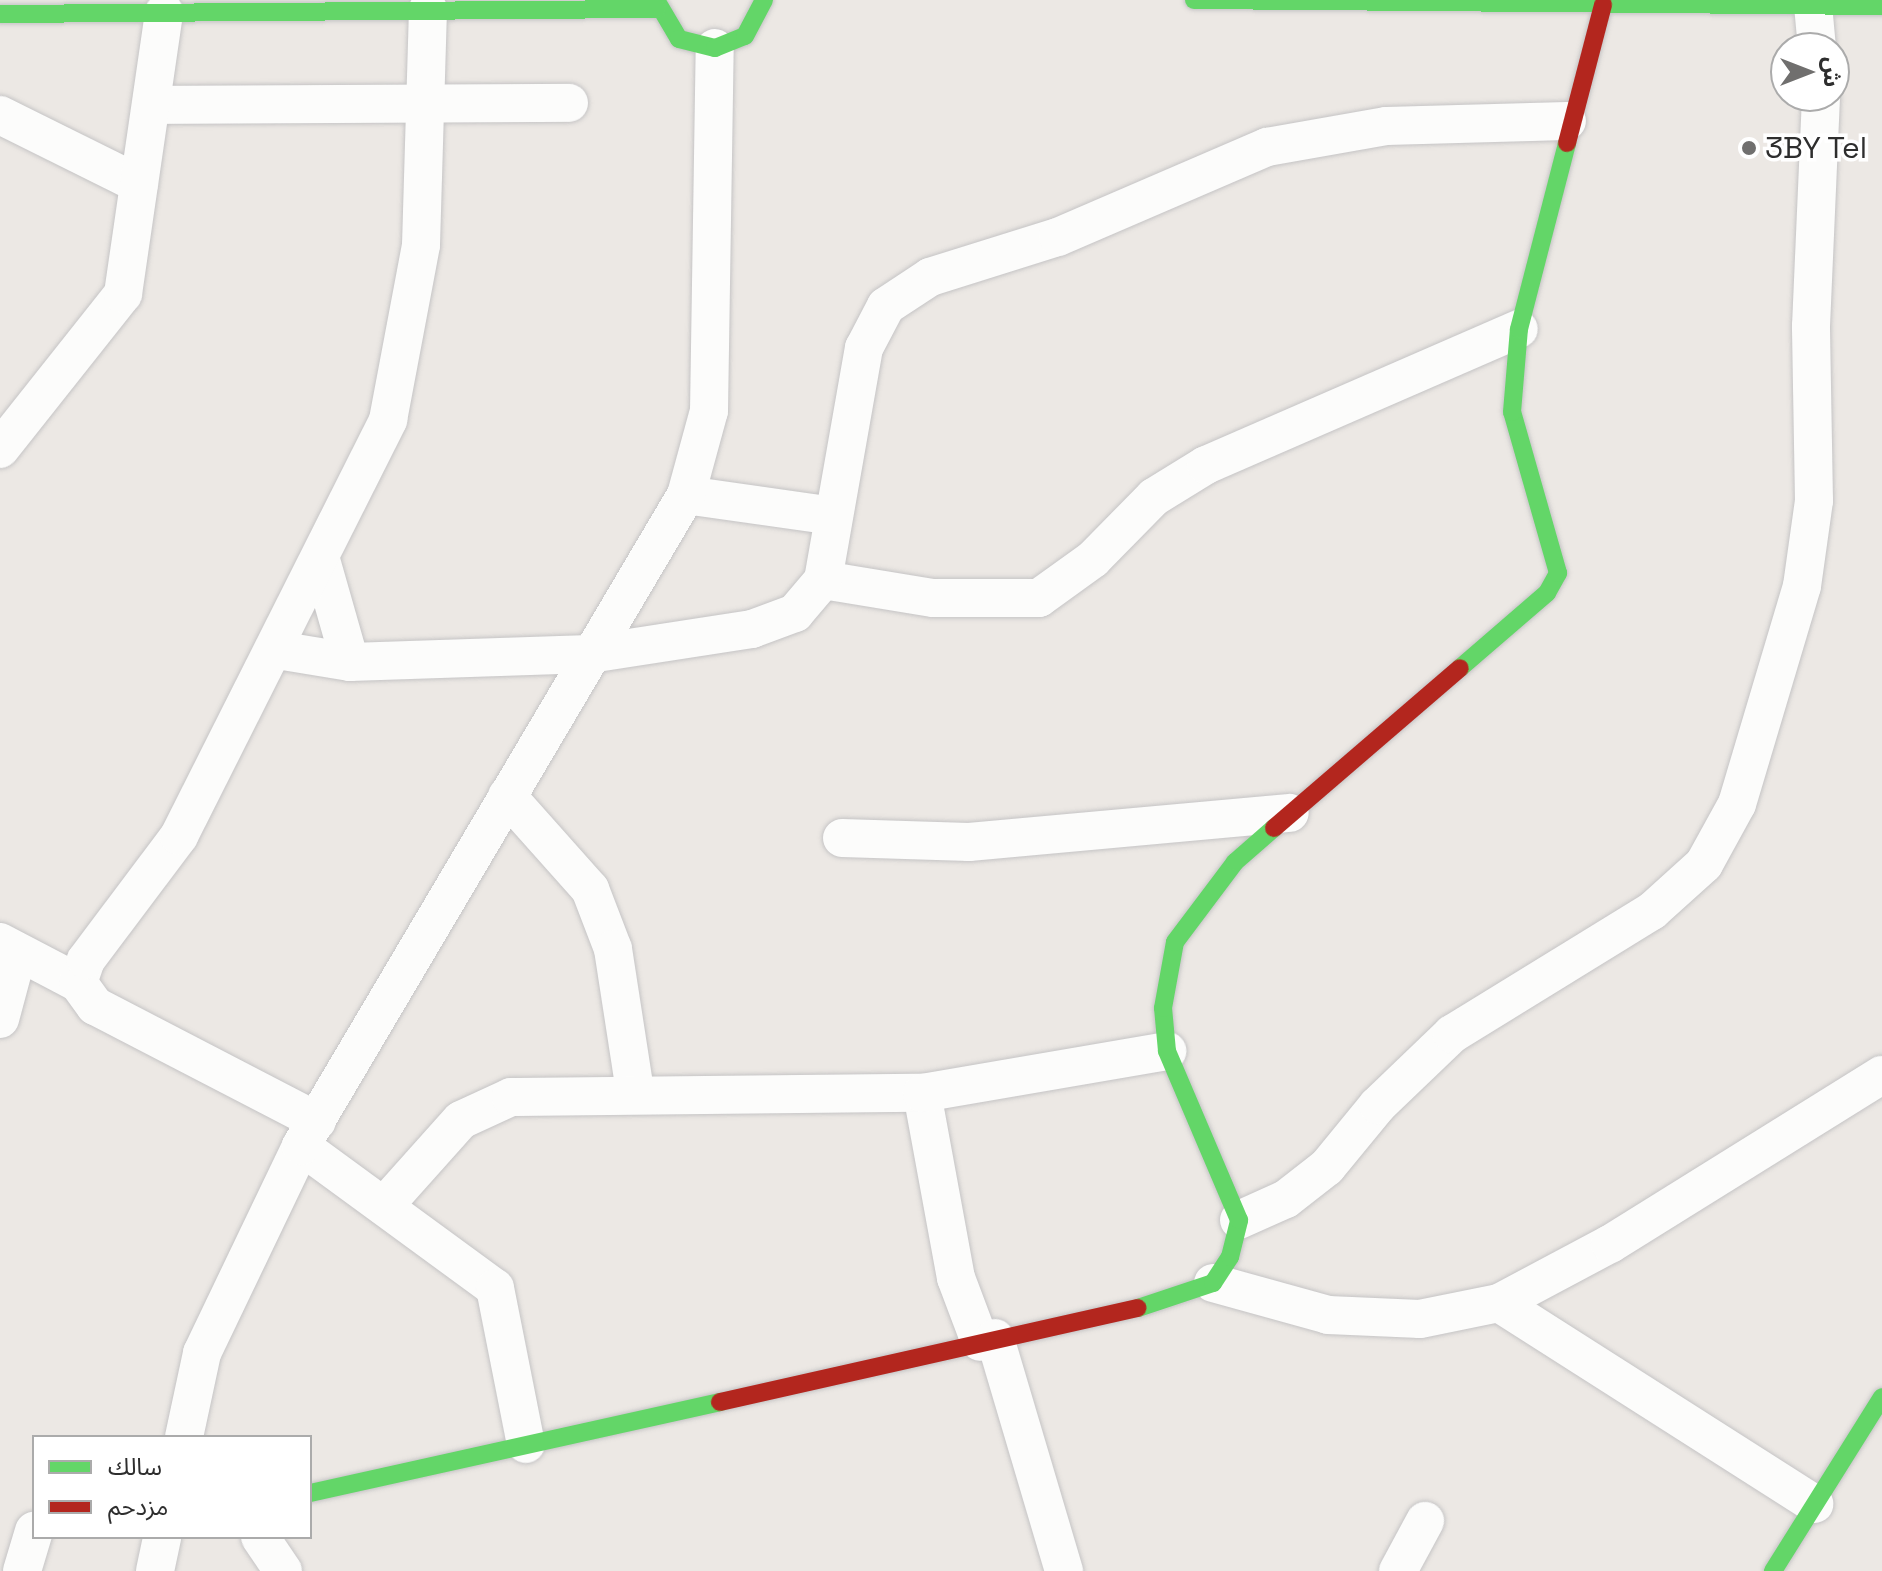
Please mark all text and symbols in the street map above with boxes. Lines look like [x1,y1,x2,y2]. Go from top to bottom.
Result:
north arrow [1770,32,1850,112]
text: ش [1818,57,1846,87]
place label: 3BY Tel [1765,130,1868,166]
marker: 3BY Tel [1740,139,1758,157]
legend [32,1435,312,1539]
text: سالك [108,1451,162,1482]
text: مزدحم [108,1491,168,1522]

